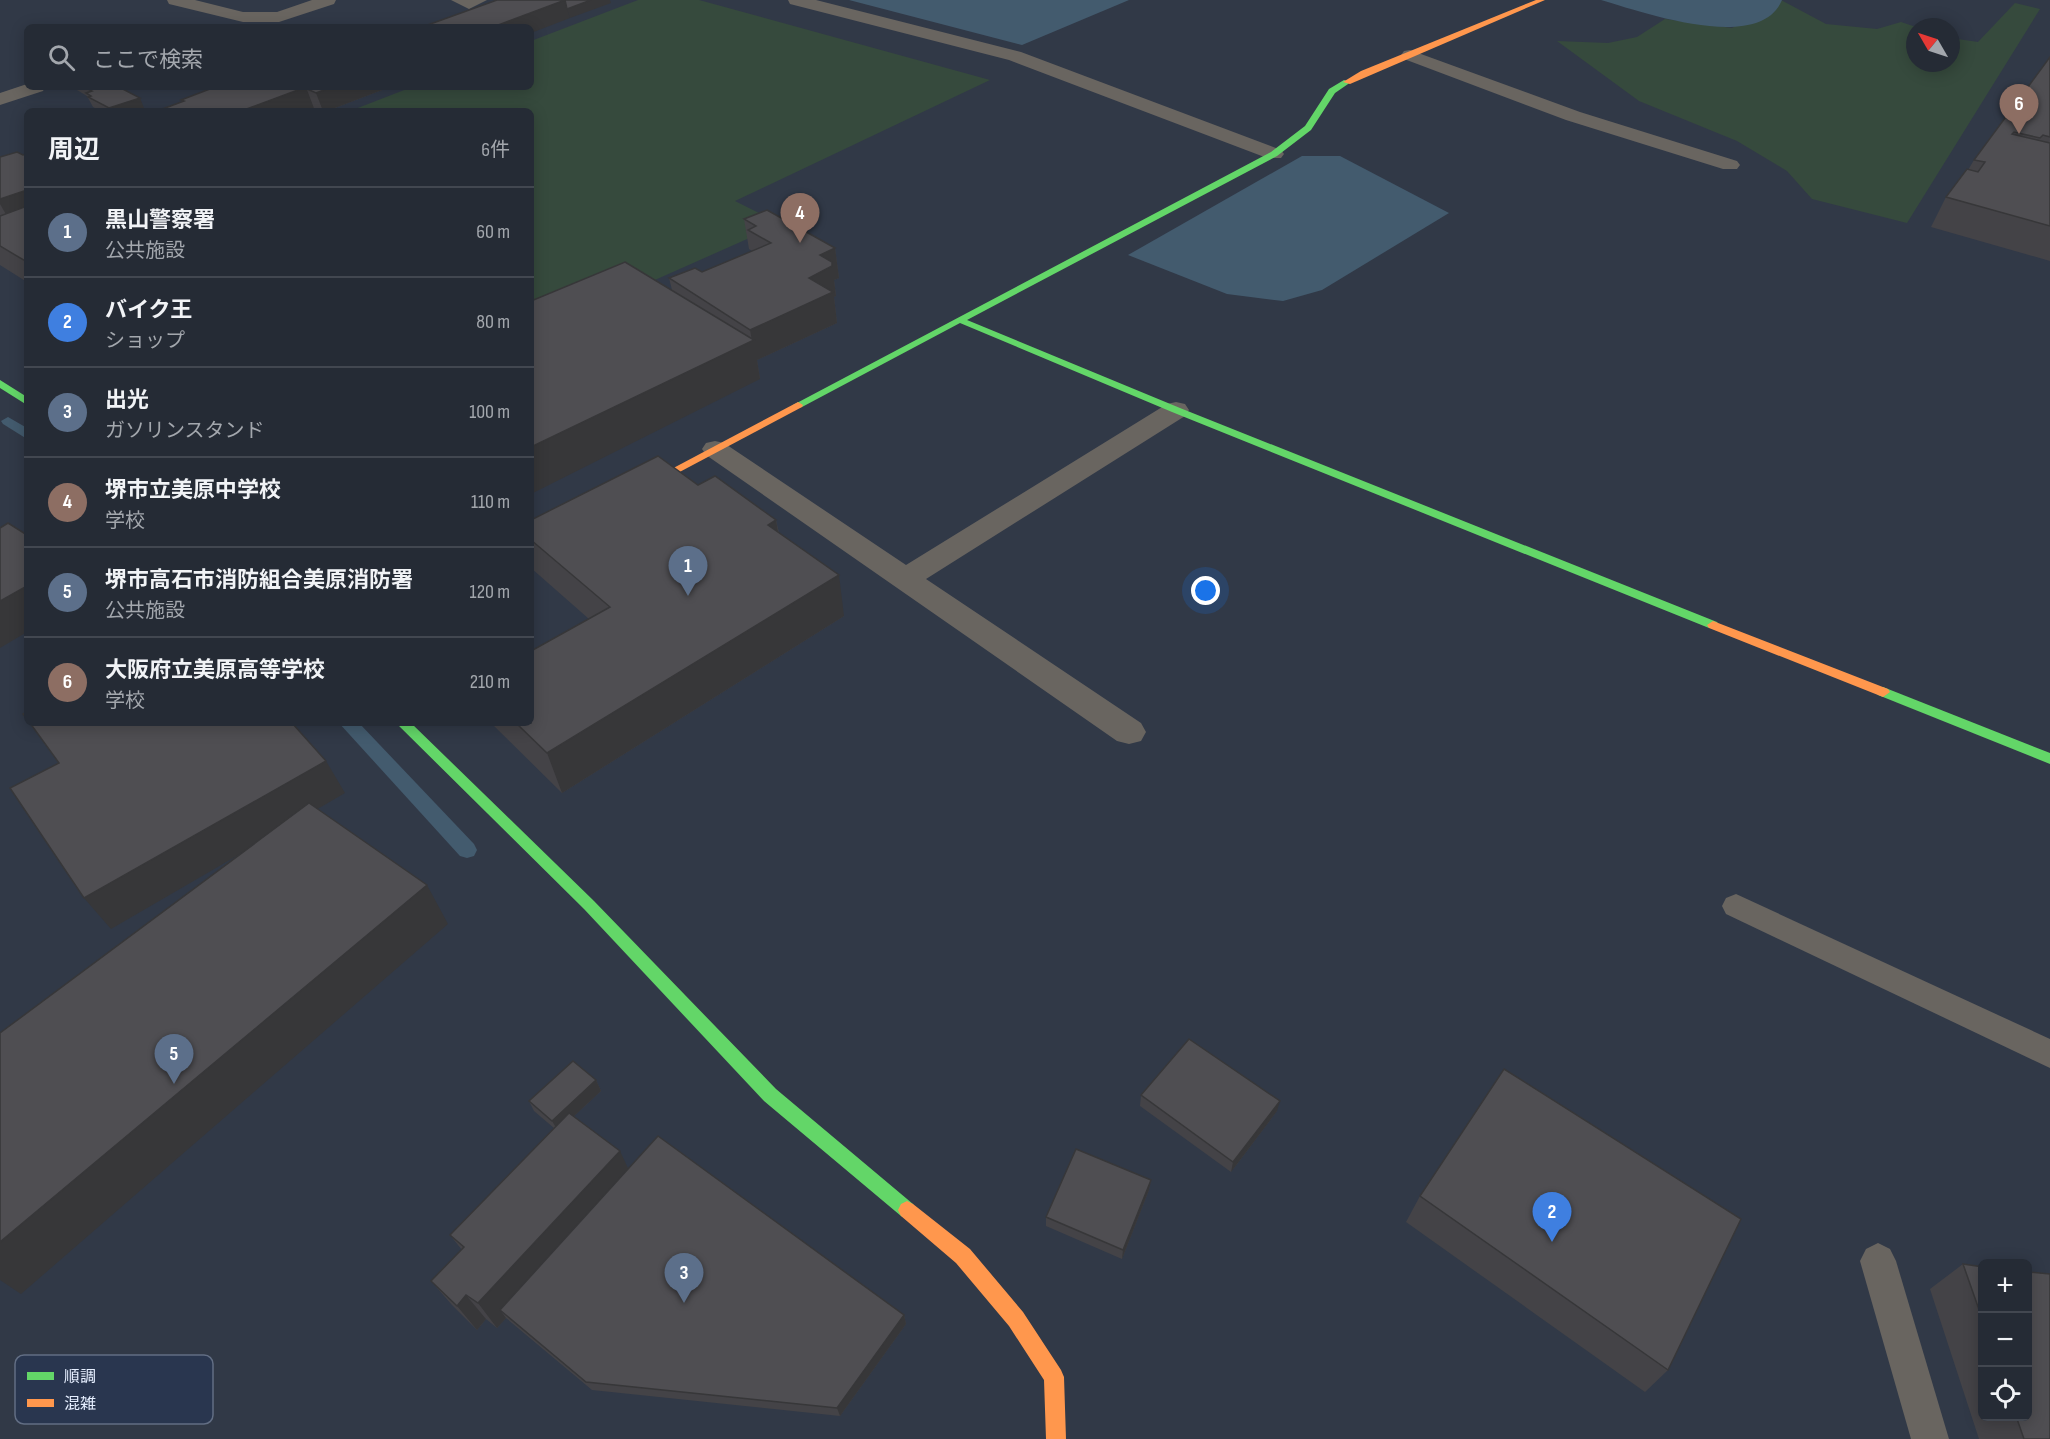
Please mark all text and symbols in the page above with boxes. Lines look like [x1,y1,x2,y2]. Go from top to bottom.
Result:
north arrow [1906,18,1960,72]
search box [24,24,534,90]
icon: search [45,41,78,74]
text: ここで検索 [93,47,203,74]
pin: 6 [2000,84,2038,134]
text: 周辺 [48,135,100,166]
text: 6件 [481,138,510,162]
pin: 4 [780,194,820,243]
text: 黒山警察署 [105,207,215,234]
text: 1 [64,220,71,244]
text: 60 m [476,220,510,244]
text: 公共施設 [105,239,185,263]
text: バイク王 [105,297,193,324]
text: 2 [63,310,72,334]
text: 80 m [476,310,510,334]
text: ショップ [105,329,185,353]
text: 出光 [105,387,149,414]
text: 3 [63,400,72,424]
text: 100 m [469,400,510,424]
text: ガソリンスタンド [105,419,265,443]
text: 堺市立美原中学校 [105,477,281,504]
text: 4 [63,490,72,514]
text: 110 m [471,490,510,514]
text: 学校 [105,509,145,533]
pin: 1 [668,546,708,596]
text: 堺市高石市消防組合美原消防署 [105,567,413,594]
your location [1191,576,1220,605]
text: 5 [63,580,72,604]
text: 120 m [470,580,510,604]
text: 公共施設 [105,599,185,623]
text: 大阪府立美原高等学校 [105,657,325,684]
text: 6 [63,670,72,694]
text: 210 m [470,670,510,694]
text: 学校 [105,689,145,713]
pin: 5 [154,1034,194,1084]
pin: 2 [1532,1192,1572,1242]
pin: 3 [664,1254,704,1303]
map controls [1978,1259,2032,1421]
button: + [1978,1259,2032,1313]
button: − [1978,1313,2032,1367]
legend [15,1355,213,1424]
button: locate [1978,1367,2032,1421]
text: 順調 [64,1368,96,1387]
text: 混雑 [64,1395,96,1414]

